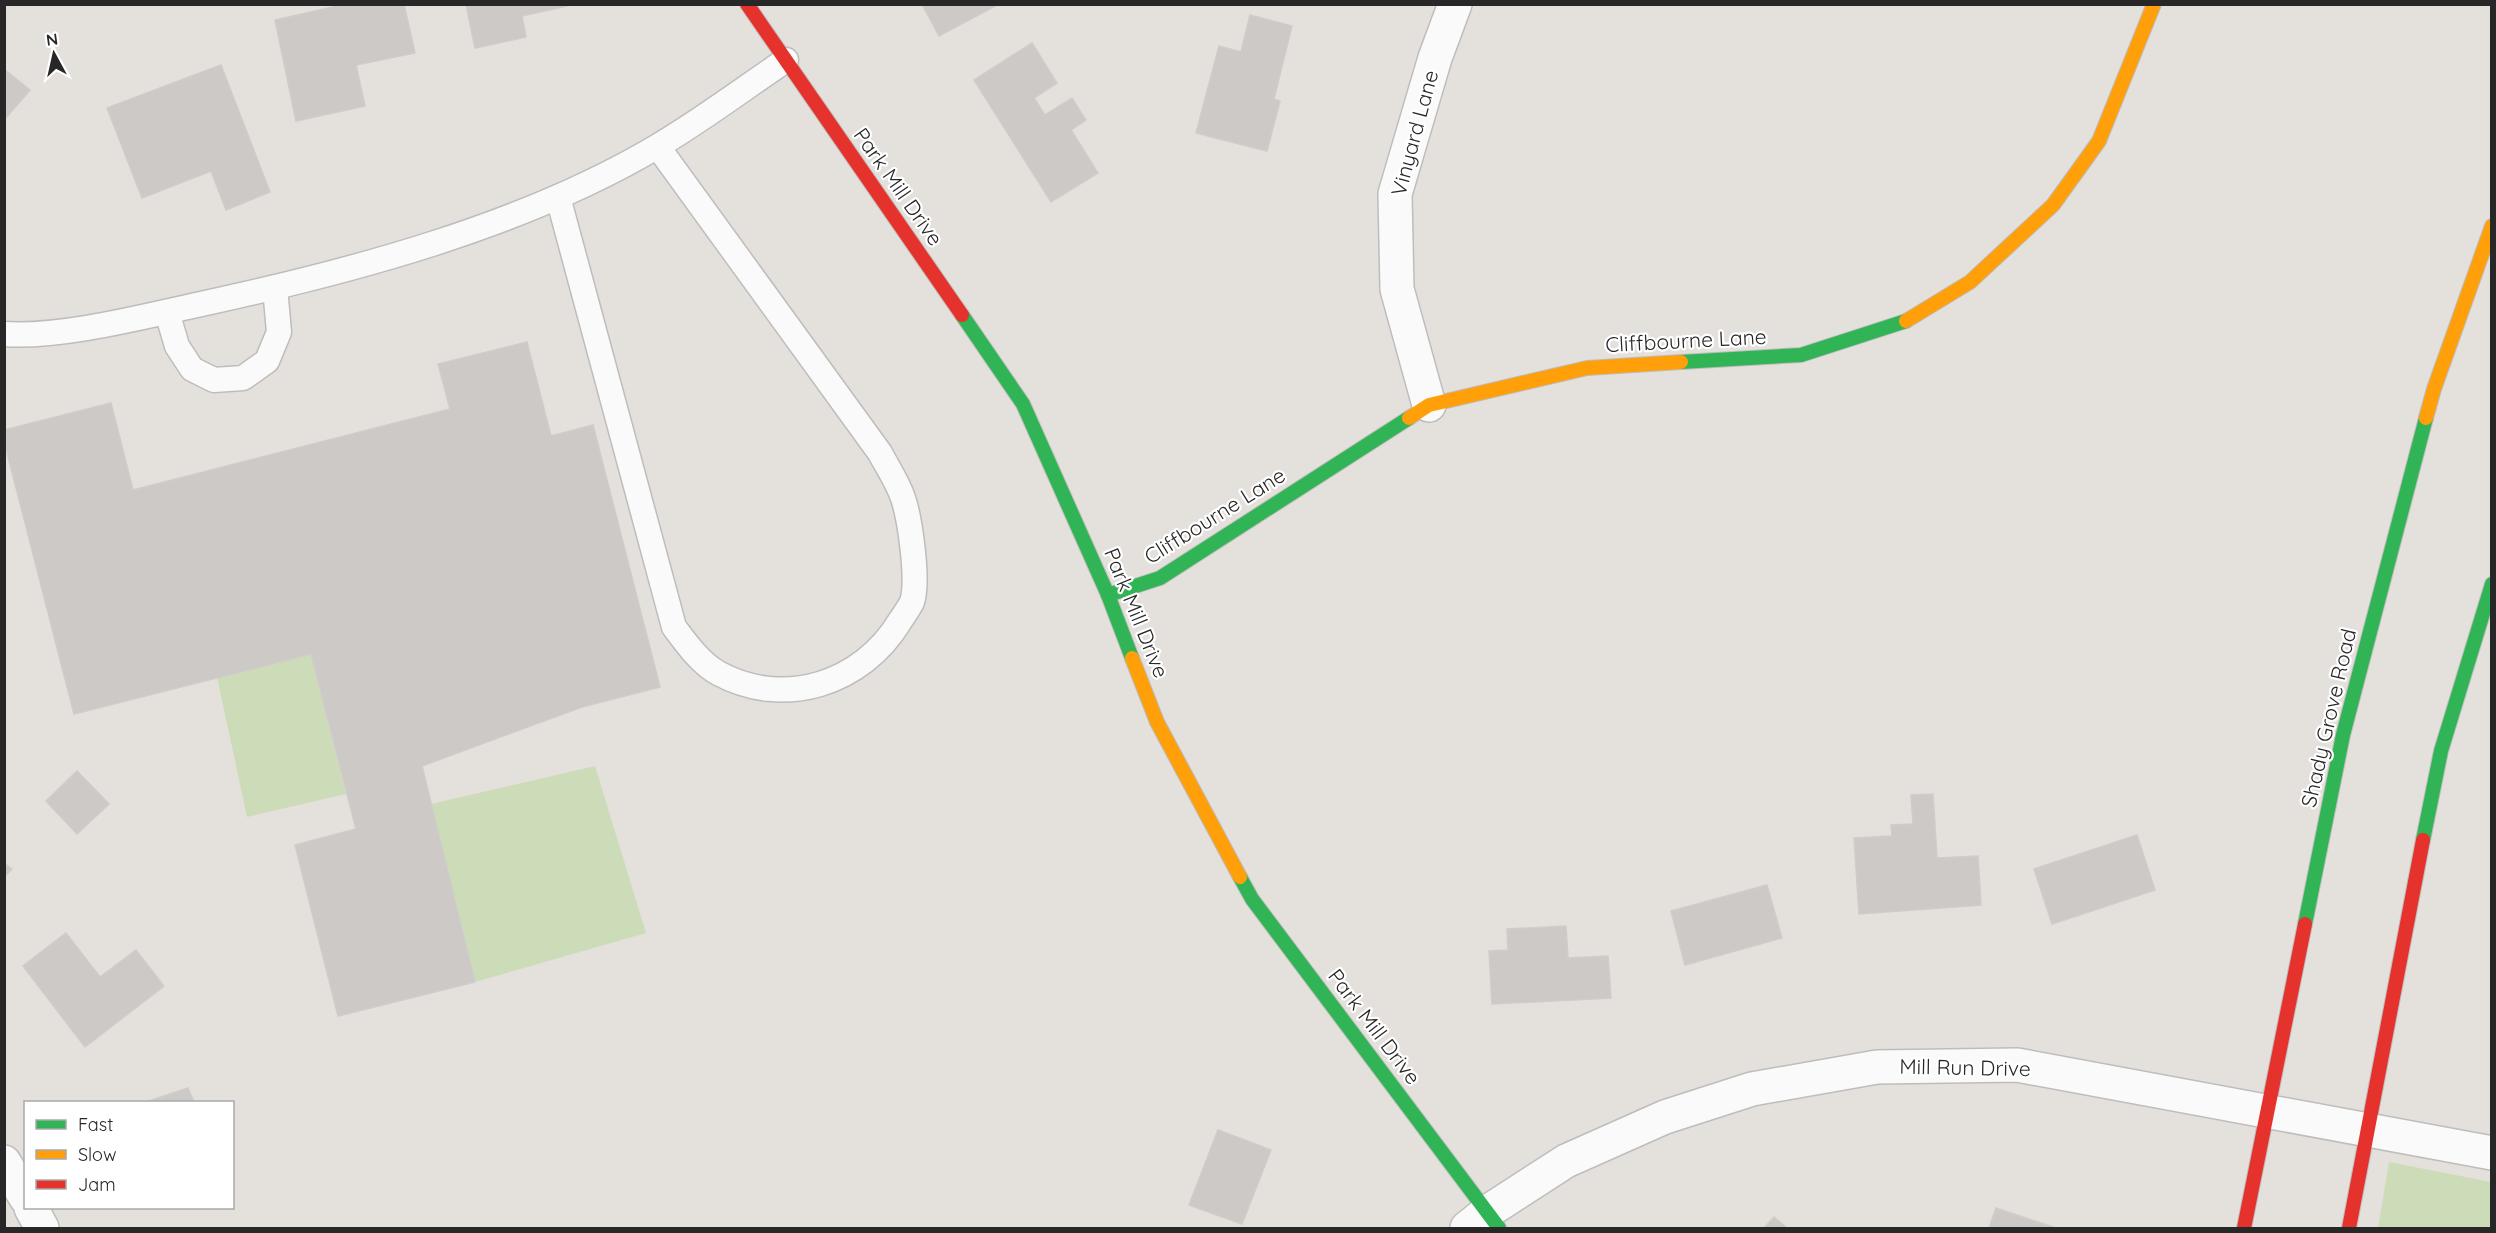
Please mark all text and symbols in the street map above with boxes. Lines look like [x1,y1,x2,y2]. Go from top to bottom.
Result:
north arrow [24,24,84,84]
text: N [45,28,59,50]
street label: Vinyard Lane [1385,67,1443,198]
street label: Park Mill Drive [849,122,949,250]
street label: Cliffbourne Lane [1605,323,1767,357]
street label: Cliffbourne Lane [1139,461,1290,569]
street label: Park Mill Drive [1099,544,1175,681]
street label: Shady Grove Road [2295,626,2361,810]
street label: Park Mill Drive [1323,963,1427,1089]
street label: Mill Run Drive [1899,1053,2031,1081]
legend [24,1101,234,1209]
text: Fast [78,1113,113,1136]
text: Slow [78,1143,116,1166]
text: Jam [78,1173,116,1196]

